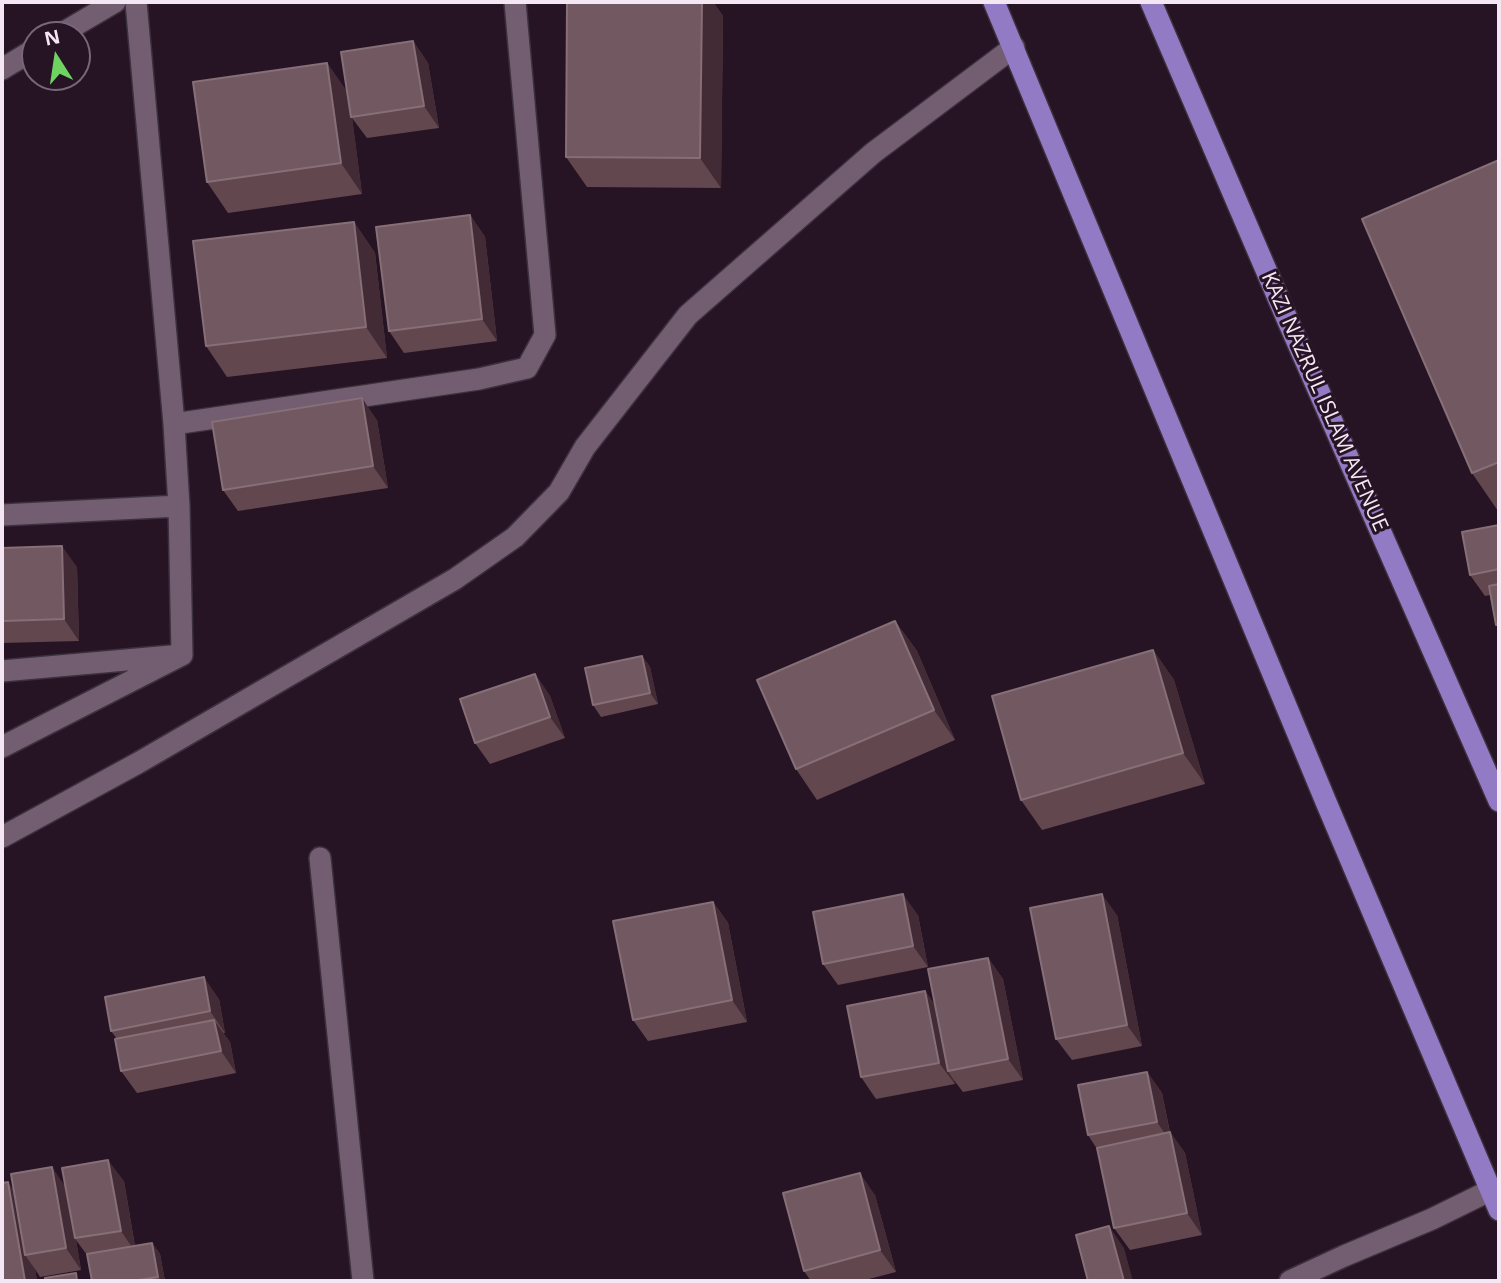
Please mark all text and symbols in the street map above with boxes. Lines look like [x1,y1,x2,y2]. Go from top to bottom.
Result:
north arrow [21,21,91,91]
text: N [42,23,62,52]
street label: KAZI NAZRUL ISLAM AVENUE [1255,268,1393,536]

